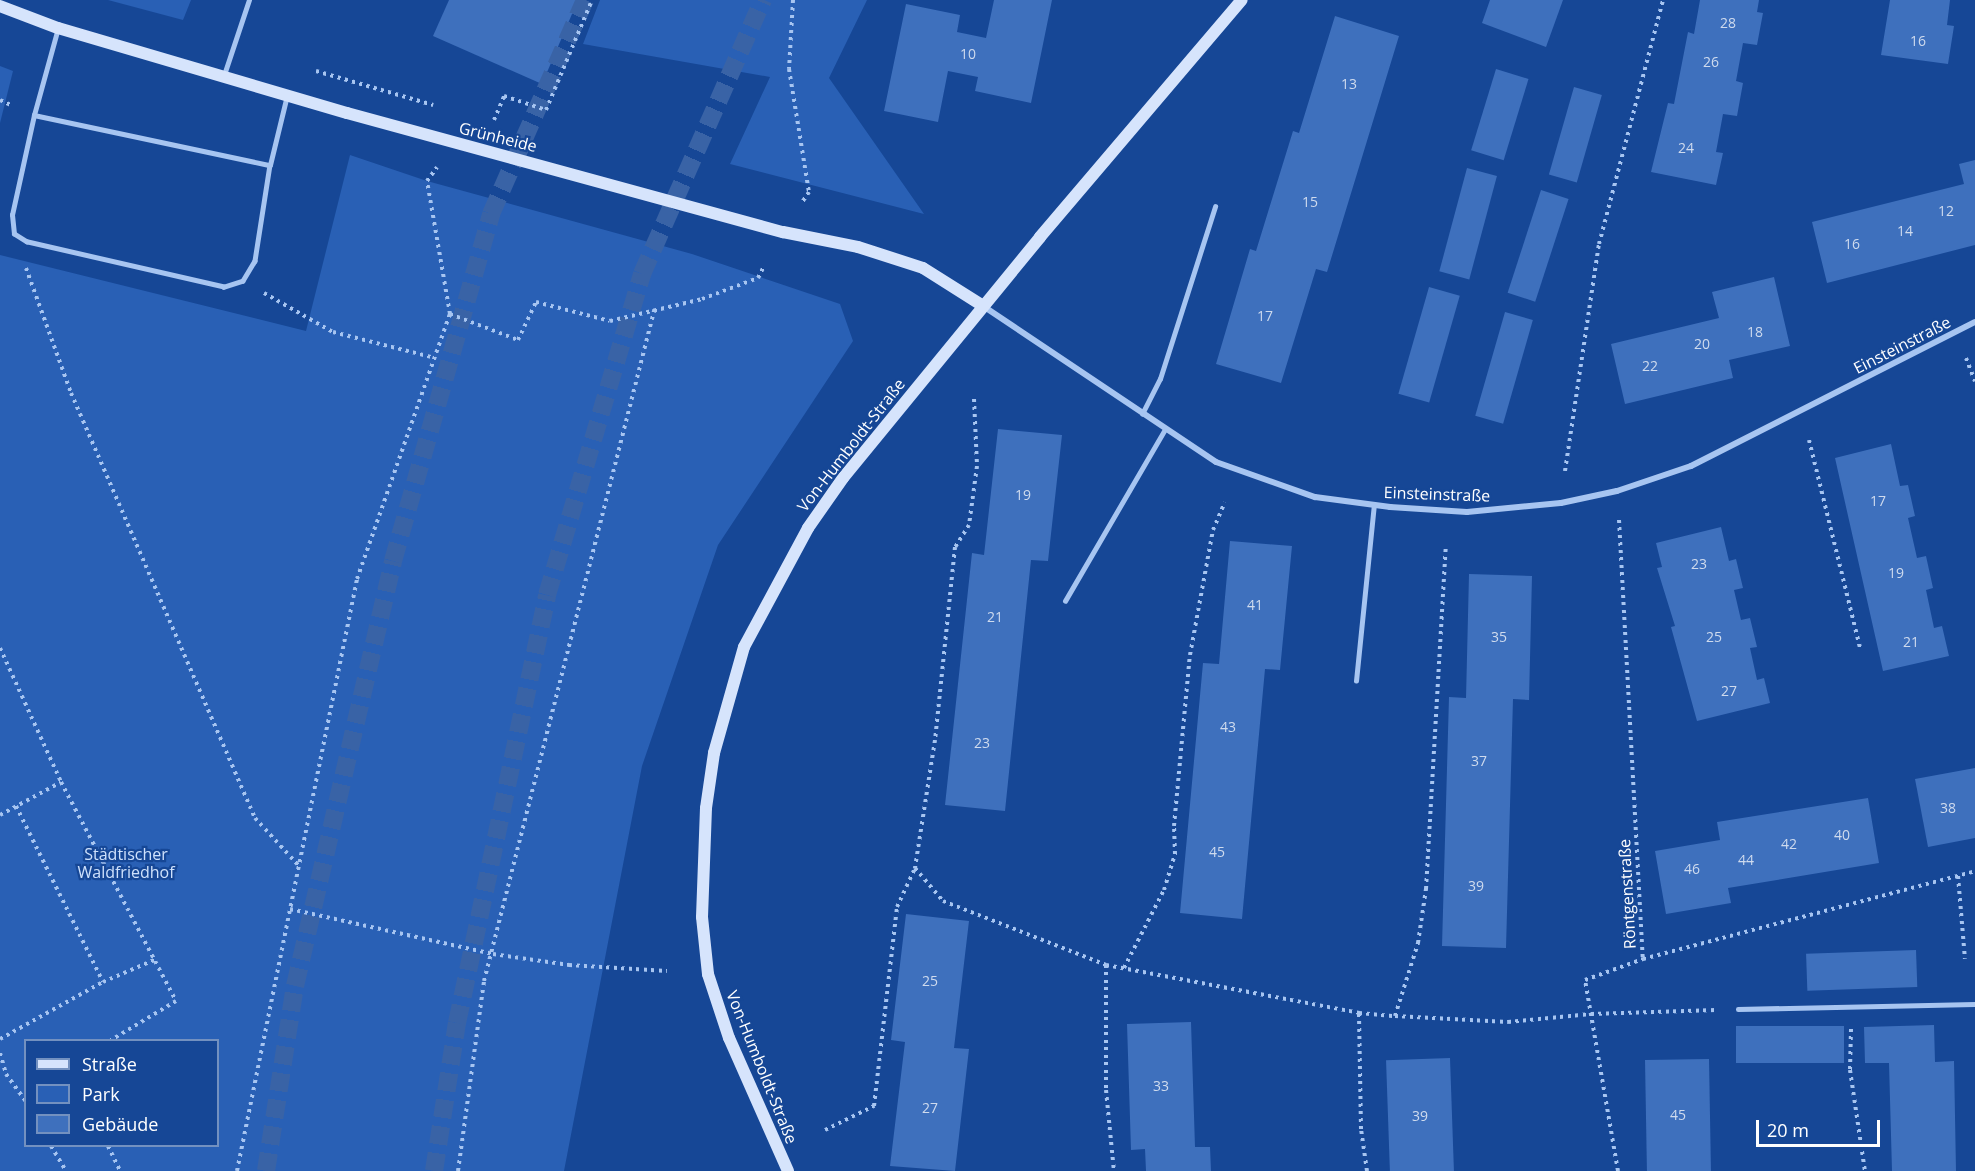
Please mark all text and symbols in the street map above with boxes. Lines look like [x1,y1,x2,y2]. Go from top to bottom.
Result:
house number: 28 [1720,15,1736,31]
house number: 16 [1910,33,1926,49]
house number: 10 [960,46,976,62]
house number: 26 [1703,54,1719,70]
house number: 13 [1341,76,1357,92]
street label: Grünheide [457,118,539,156]
house number: 24 [1678,140,1694,156]
house number: 15 [1302,194,1318,210]
house number: 12 [1938,203,1954,219]
house number: 14 [1897,223,1913,239]
house number: 16 [1844,236,1860,252]
house number: 17 [1257,308,1273,324]
street label: Einsteinstraße [1850,312,1954,378]
house number: 18 [1747,324,1763,340]
house number: 20 [1694,336,1710,352]
house number: 22 [1642,358,1658,374]
street label: Von-Humboldt-Straße [793,375,909,515]
street label: Einsteinstraße [1383,483,1491,505]
house number: 19 [1015,487,1031,503]
house number: 17 [1870,493,1886,509]
house number: 23 [1691,556,1707,572]
house number: 19 [1888,565,1904,581]
house number: 41 [1247,597,1263,613]
house number: 21 [987,609,1003,625]
house number: 35 [1491,629,1507,645]
house number: 25 [1706,629,1722,645]
house number: 21 [1903,634,1919,650]
house number: 27 [1721,683,1737,699]
house number: 43 [1220,719,1236,735]
house number: 23 [974,735,990,751]
house number: 37 [1471,753,1487,769]
house number: 38 [1940,800,1956,816]
house number: 40 [1834,827,1850,843]
house number: 42 [1781,836,1797,852]
street label: Röntgenstraße [1615,838,1639,950]
park label: Städtischer Waldfriedhof [77,844,175,882]
house number: 45 [1209,844,1225,860]
house number: 44 [1738,852,1754,868]
house number: 46 [1684,861,1700,877]
house number: 39 [1468,878,1484,894]
house number: 25 [922,973,938,989]
street label: Von-Humboldt-Straße [722,988,802,1146]
legend [24,1039,219,1147]
text: Straße [82,1052,137,1076]
house number: 33 [1153,1078,1169,1094]
text: Park [82,1082,120,1106]
house number: 27 [922,1100,938,1116]
house number: 45 [1670,1107,1686,1123]
house number: 39 [1412,1108,1428,1124]
scale bar [1759,1108,1884,1146]
text: Gebäude [82,1112,158,1136]
text: 20 m [1767,1118,1809,1142]

